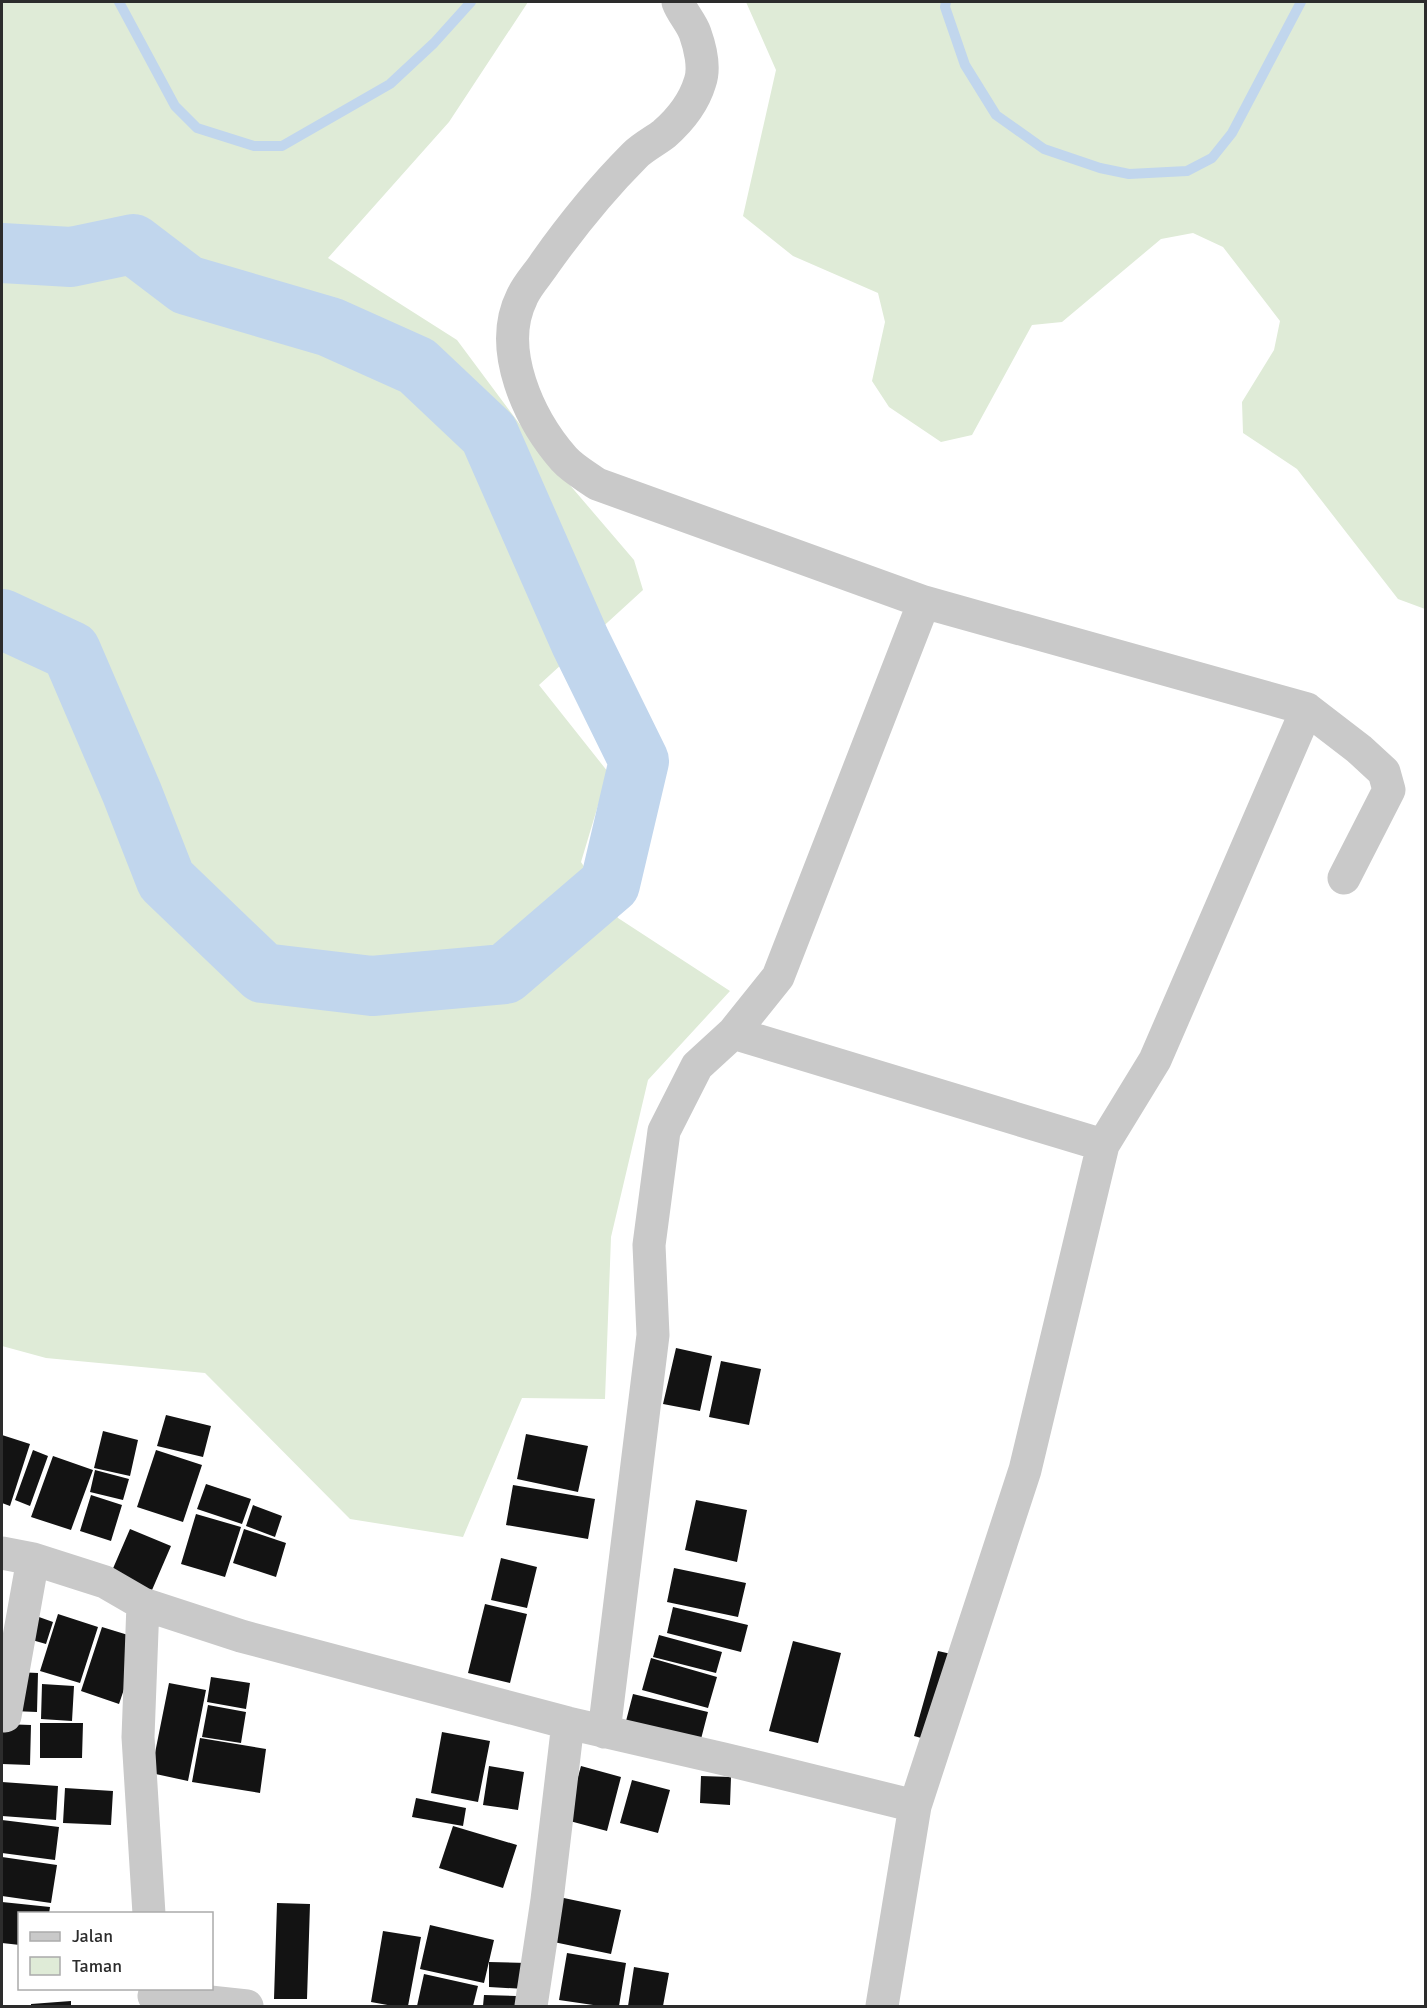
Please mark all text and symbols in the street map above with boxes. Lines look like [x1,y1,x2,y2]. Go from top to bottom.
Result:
legend [18,1912,213,1990]
text: Jalan [72,1925,113,1947]
text: Taman [72,1955,122,1977]

